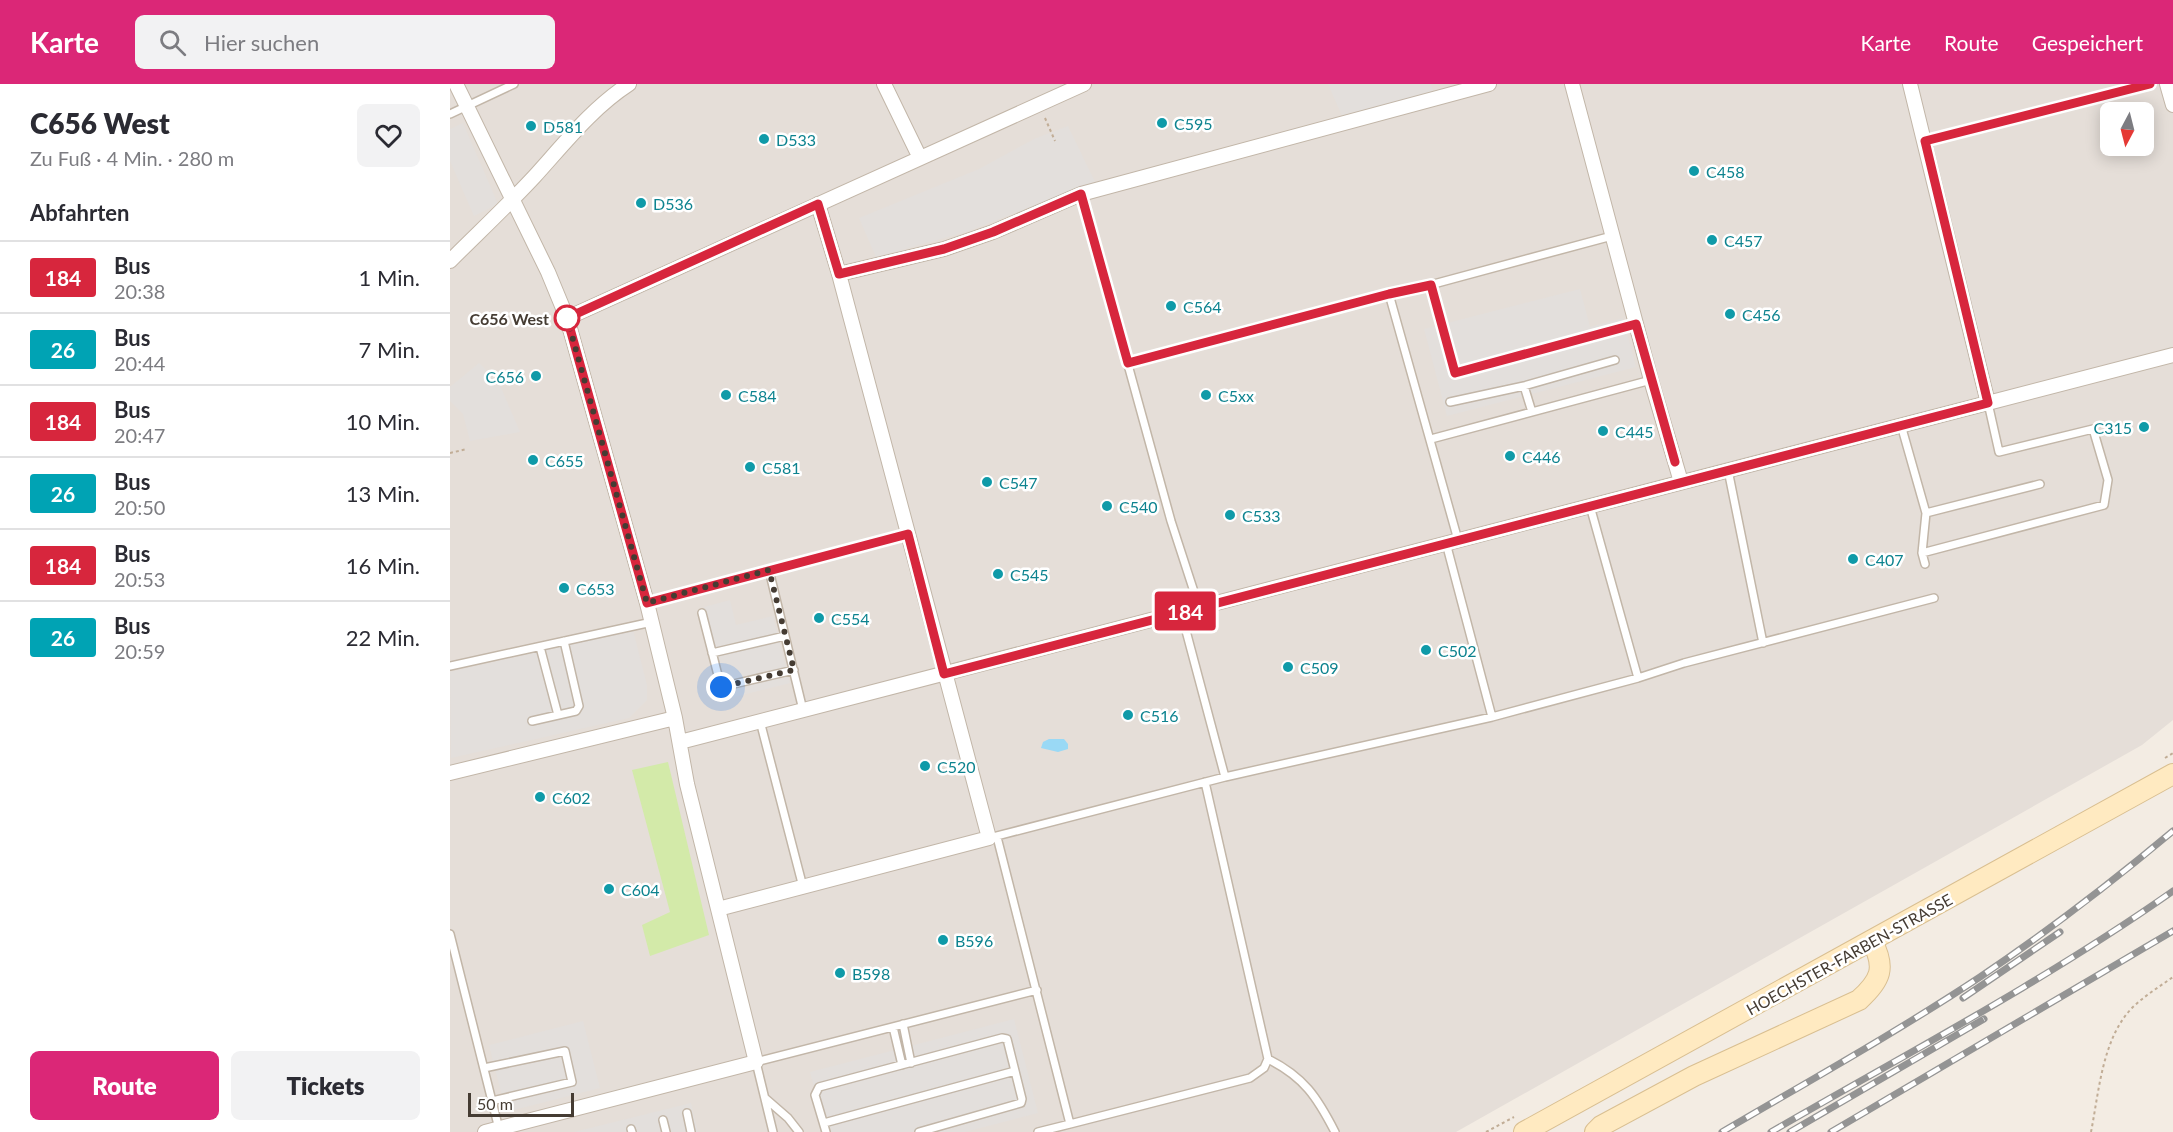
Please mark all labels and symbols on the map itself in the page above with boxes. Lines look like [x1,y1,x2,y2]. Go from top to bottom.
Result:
north arrow [2100,102,2154,156]
place label: C595 [1174,114,1213,133]
marker: C595 [1155,116,1169,130]
place label: D581 [543,117,583,136]
marker: D581 [524,119,538,133]
place label: D533 [776,130,816,149]
marker: D533 [757,132,771,146]
place label: C458 [1706,162,1745,181]
marker: C458 [1687,164,1701,178]
place label: D536 [653,194,693,213]
marker: D536 [634,196,648,210]
place label: C457 [1724,231,1763,250]
marker: C457 [1705,233,1719,247]
place label: C564 [1183,297,1222,316]
marker: C564 [1164,299,1178,313]
marker: C656 West [554,305,580,331]
place label: C456 [1742,305,1781,324]
marker: C456 [1723,307,1737,321]
place label: C656 West [469,309,549,328]
place label: C656 [485,367,524,386]
marker: C656 [529,369,543,383]
place label: C584 [738,386,777,405]
place label: C5xx [1218,386,1254,405]
marker: C584 [719,388,733,402]
marker: C5xx [1199,388,1213,402]
place label: C315 [2093,418,2132,437]
marker: C315 [2137,420,2151,434]
place label: C445 [1615,422,1654,441]
marker: C445 [1596,424,1610,438]
place label: C446 [1522,447,1561,466]
marker: C446 [1503,449,1517,463]
place label: C655 [545,451,584,470]
marker: C655 [526,453,540,467]
place label: C581 [762,458,801,477]
marker: C581 [743,460,757,474]
place label: C547 [999,473,1038,492]
marker: C547 [980,475,994,489]
place label: C540 [1119,497,1158,516]
marker: C540 [1100,499,1114,513]
place label: C533 [1242,506,1281,525]
marker: C533 [1223,508,1237,522]
place label: C407 [1865,550,1904,569]
marker: C407 [1846,552,1860,566]
place label: C545 [1010,565,1049,584]
marker: C545 [991,567,1005,581]
place label: C653 [576,579,615,598]
marker: C653 [557,581,571,595]
line badge: 184 [1150,592,1220,630]
place label: C554 [831,609,870,628]
marker: C554 [812,611,826,625]
place label: C502 [1438,641,1477,660]
marker: C502 [1419,643,1433,657]
place label: C509 [1300,658,1339,677]
marker: C509 [1281,660,1295,674]
your location [706,672,736,702]
place label: C516 [1140,706,1179,725]
marker: C516 [1121,708,1135,722]
place label: C520 [937,757,976,776]
marker: C520 [918,759,932,773]
place label: C602 [552,788,591,807]
marker: C602 [533,790,547,804]
place label: C604 [621,880,660,899]
marker: C604 [602,882,616,896]
street label: HOECHSTER-FARBEN-STRASSE [1743,889,1955,1019]
place label: B596 [955,931,993,950]
marker: B596 [936,933,950,947]
place label: B598 [852,964,890,983]
marker: B598 [833,966,847,980]
scale bar [468,1090,574,1118]

